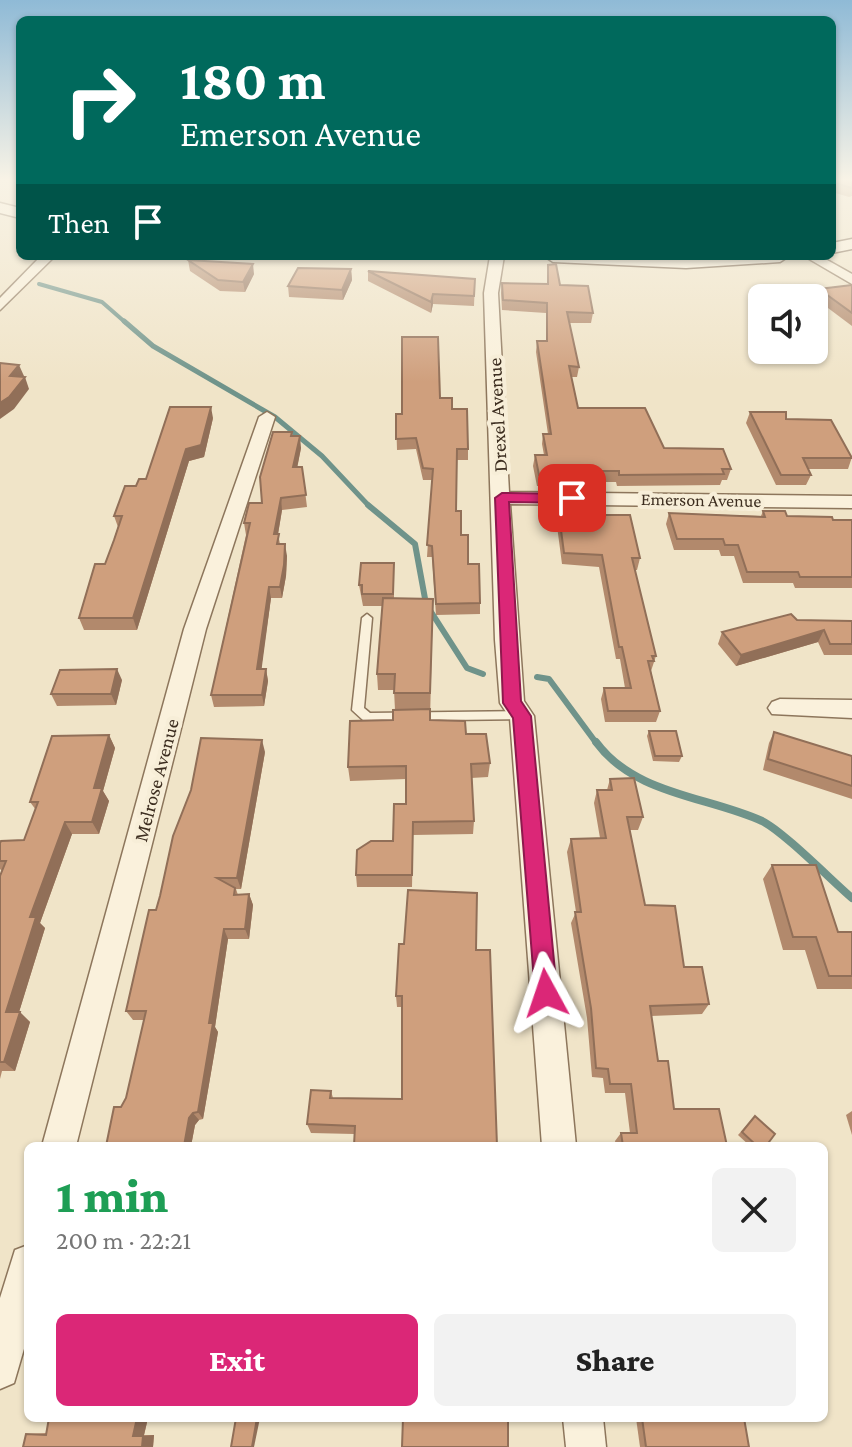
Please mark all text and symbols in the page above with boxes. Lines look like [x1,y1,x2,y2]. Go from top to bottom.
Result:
icon: right [48,48,152,152]
text: 180 m [180,49,326,111]
text: Emerson Avenue [180,114,421,154]
icon: arrive [126,200,170,244]
text: Then [48,206,110,239]
map controls [748,284,828,364]
button: sound [748,284,828,364]
street label: Drexel Avenue [483,357,511,473]
pin [538,464,606,532]
icon: arrive [550,476,594,520]
street label: Emerson Avenue [641,489,761,511]
street label: Melrose Avenue [129,716,183,844]
position arrow [504,951,588,1035]
button: close [712,1168,796,1252]
text: 1 min [56,1169,168,1222]
text: 200 m · 22:21 [56,1226,191,1255]
button: Exit [56,1314,418,1406]
button: Share [434,1314,796,1406]

